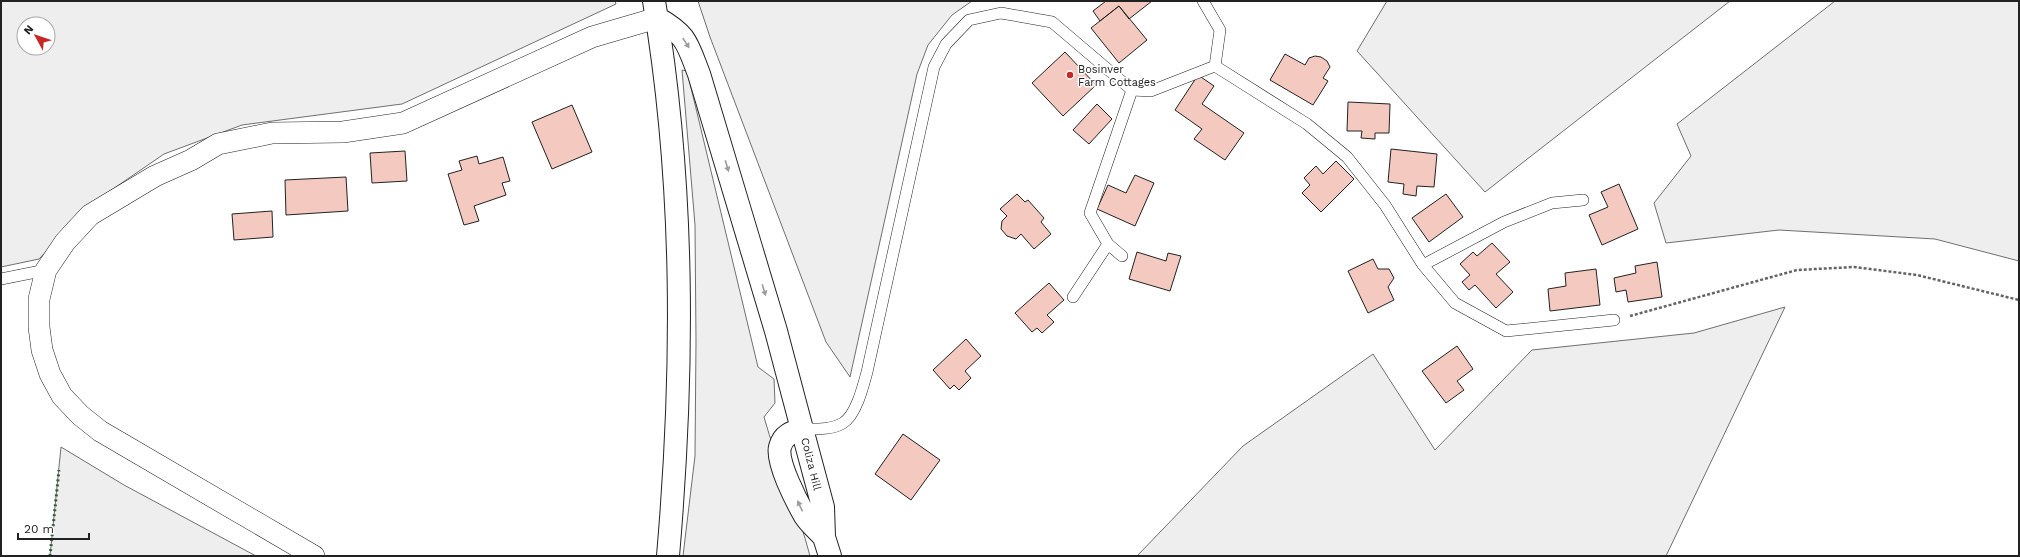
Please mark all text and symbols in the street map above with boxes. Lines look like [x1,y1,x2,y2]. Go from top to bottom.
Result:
north arrow [16,16,56,56]
text: N [21,23,36,37]
one-way arrow [682,38,690,48]
place label: Bosinver Farm Cottages [1078,63,1156,89]
marker: Bosinver Farm Cottages [1065,70,1075,80]
one-way arrow [724,160,730,172]
one-way arrow [761,285,767,297]
street label: Coliza Hill [798,436,824,492]
one-way arrow [797,501,803,512]
scale bar [18,515,89,541]
text: 20 m [24,522,54,536]

